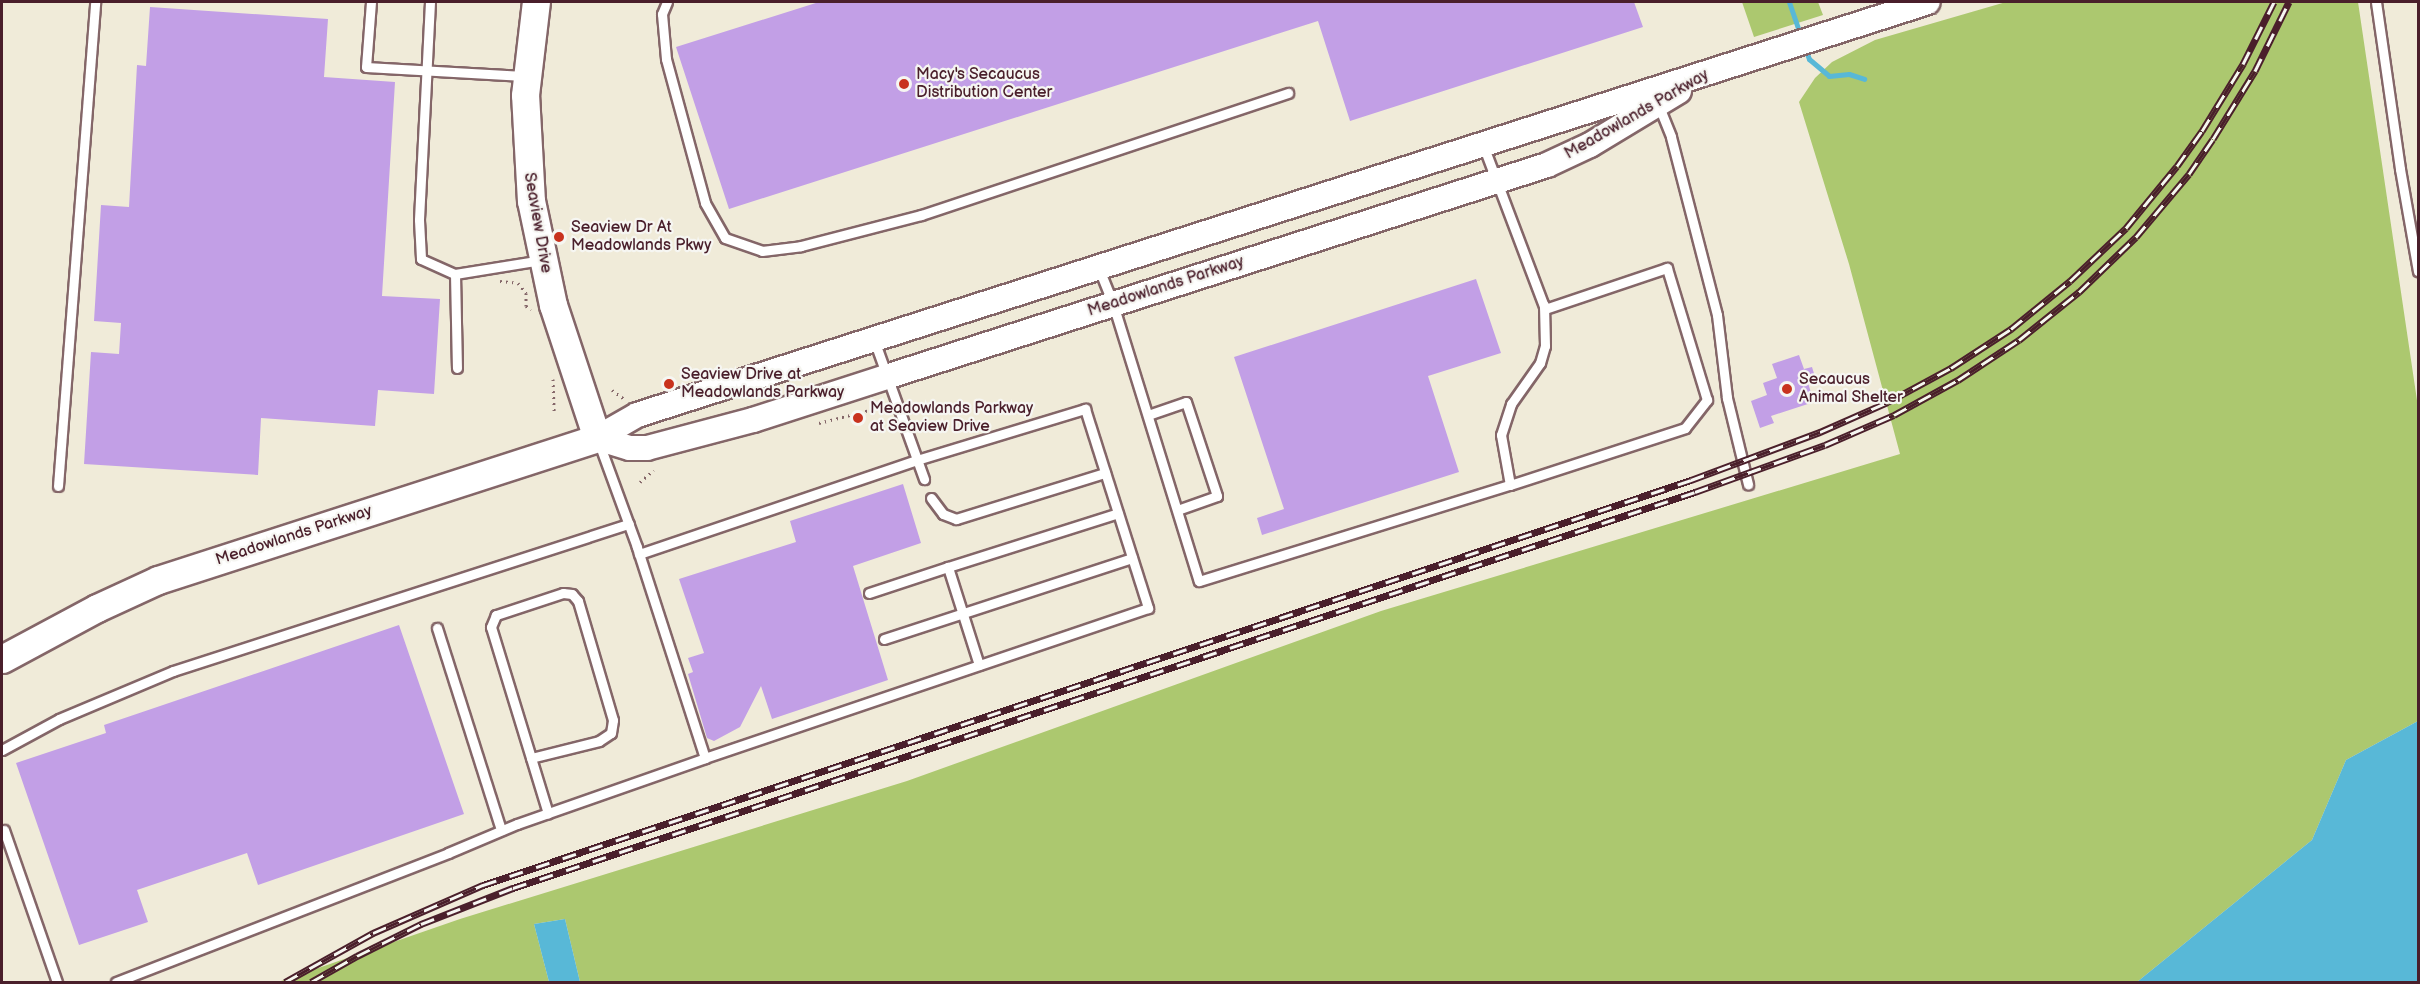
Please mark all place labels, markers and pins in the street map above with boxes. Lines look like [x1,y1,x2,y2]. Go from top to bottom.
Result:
place label: Macy's Secaucus Distribution Center [916,65,1052,103]
marker: Macy's Secaucus Distribution Center [897,77,911,91]
place label: Seaview Dr At Meadowlands Pkwy [571,218,712,256]
marker: Seaview Dr At Meadowlands Pkwy [552,230,566,244]
place label: Seaview Drive at Meadowlands Parkway [681,365,844,403]
place label: Secaucus Animal Shelter [1799,370,1903,408]
marker: Seaview Drive at Meadowlands Parkway [662,377,676,391]
marker: Secaucus Animal Shelter [1780,382,1794,396]
place label: Meadowlands Parkway at Seaview Drive [870,399,1033,437]
marker: Meadowlands Parkway at Seaview Drive [851,411,865,425]

